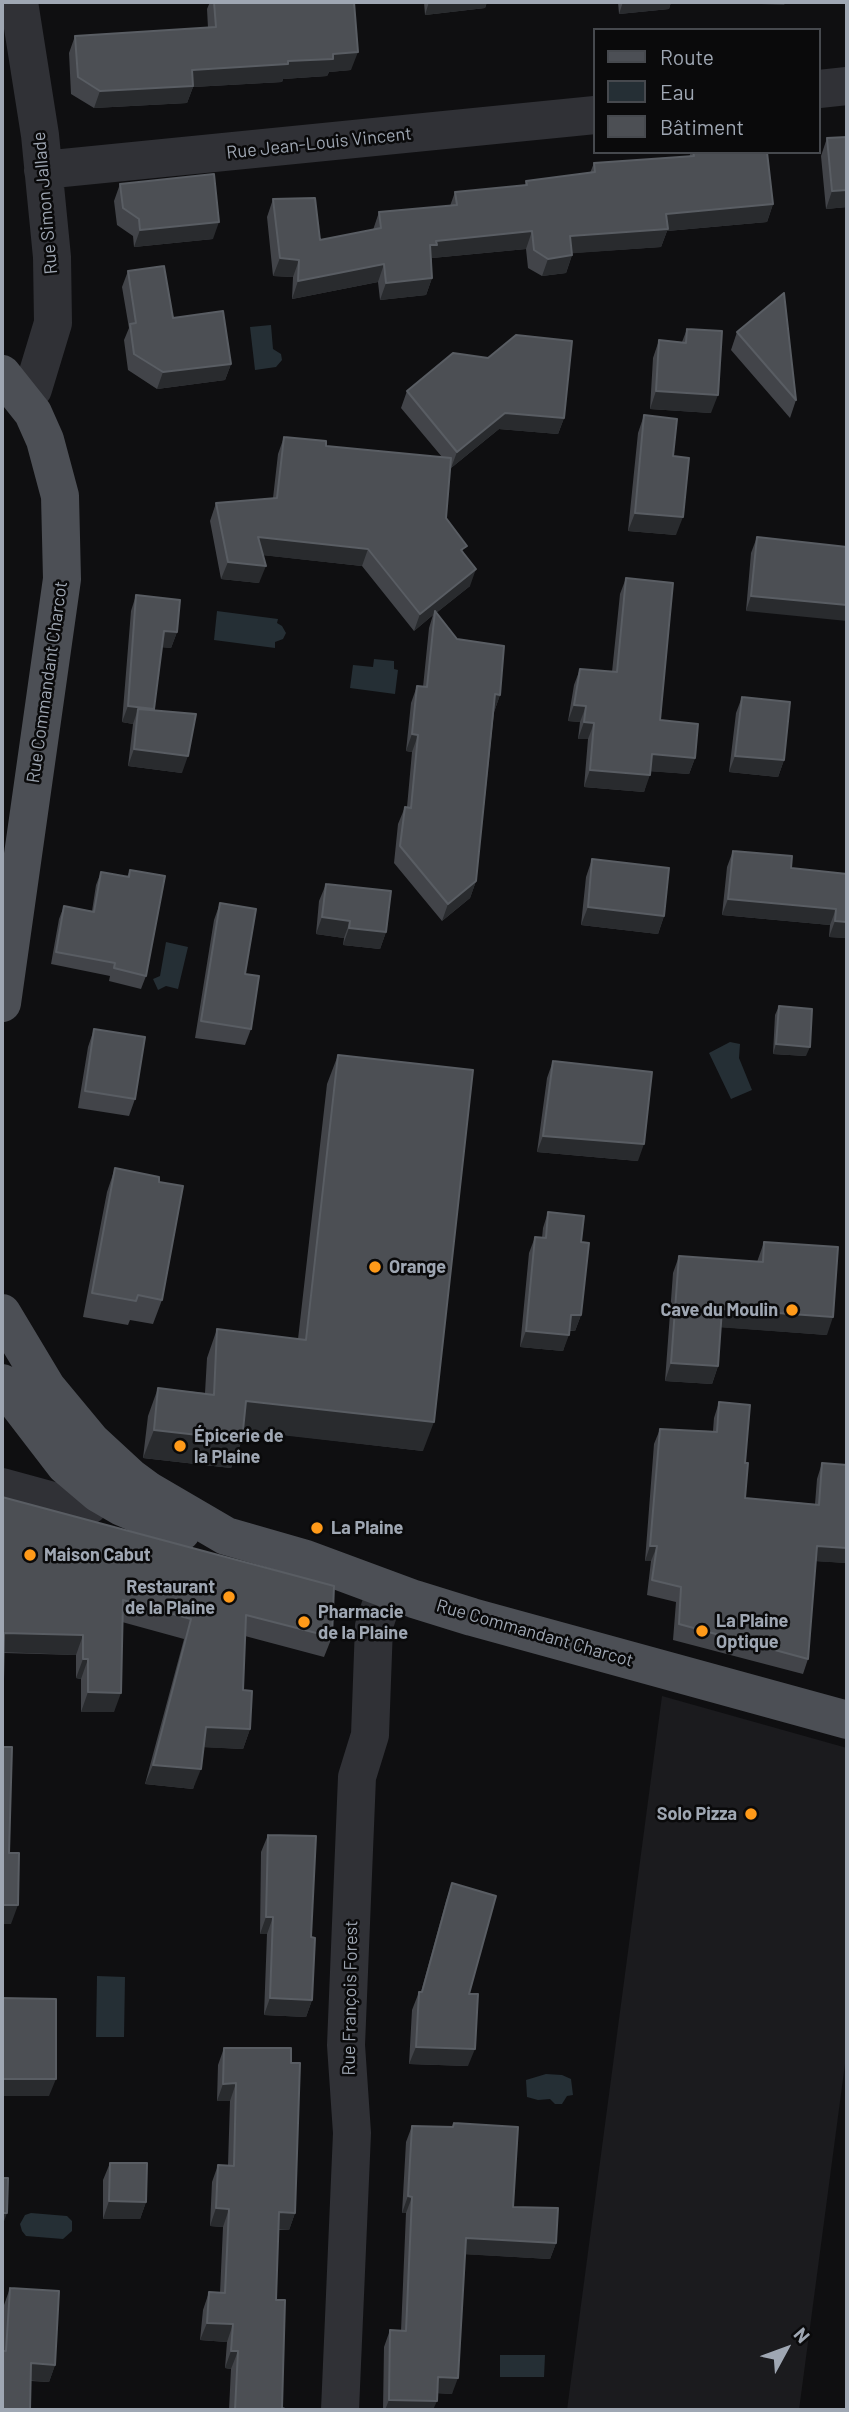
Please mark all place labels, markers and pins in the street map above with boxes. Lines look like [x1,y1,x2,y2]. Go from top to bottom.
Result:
place label: Orange [389,1256,446,1278]
marker: Orange [367,1259,383,1275]
place label: Cave du Moulin [661,1299,778,1321]
marker: Cave du Moulin [784,1302,800,1318]
place label: Épicerie de la Plaine [194,1425,284,1468]
marker: Épicerie de la Plaine [172,1438,188,1454]
place label: La Plaine [331,1517,403,1539]
marker: La Plaine [309,1520,325,1536]
place label: Maison Cabut [44,1544,151,1566]
marker: Maison Cabut [22,1547,38,1563]
place label: Restaurant de la Plaine [125,1576,215,1618]
marker: Restaurant de la Plaine [221,1589,237,1605]
place label: Pharmacie de la Plaine [318,1601,408,1644]
place label: La Plaine Optique [716,1610,788,1652]
marker: Pharmacie de la Plaine [296,1614,312,1630]
marker: La Plaine Optique [694,1623,710,1639]
place label: Solo Pizza [657,1803,737,1825]
marker: Solo Pizza [743,1806,759,1822]

